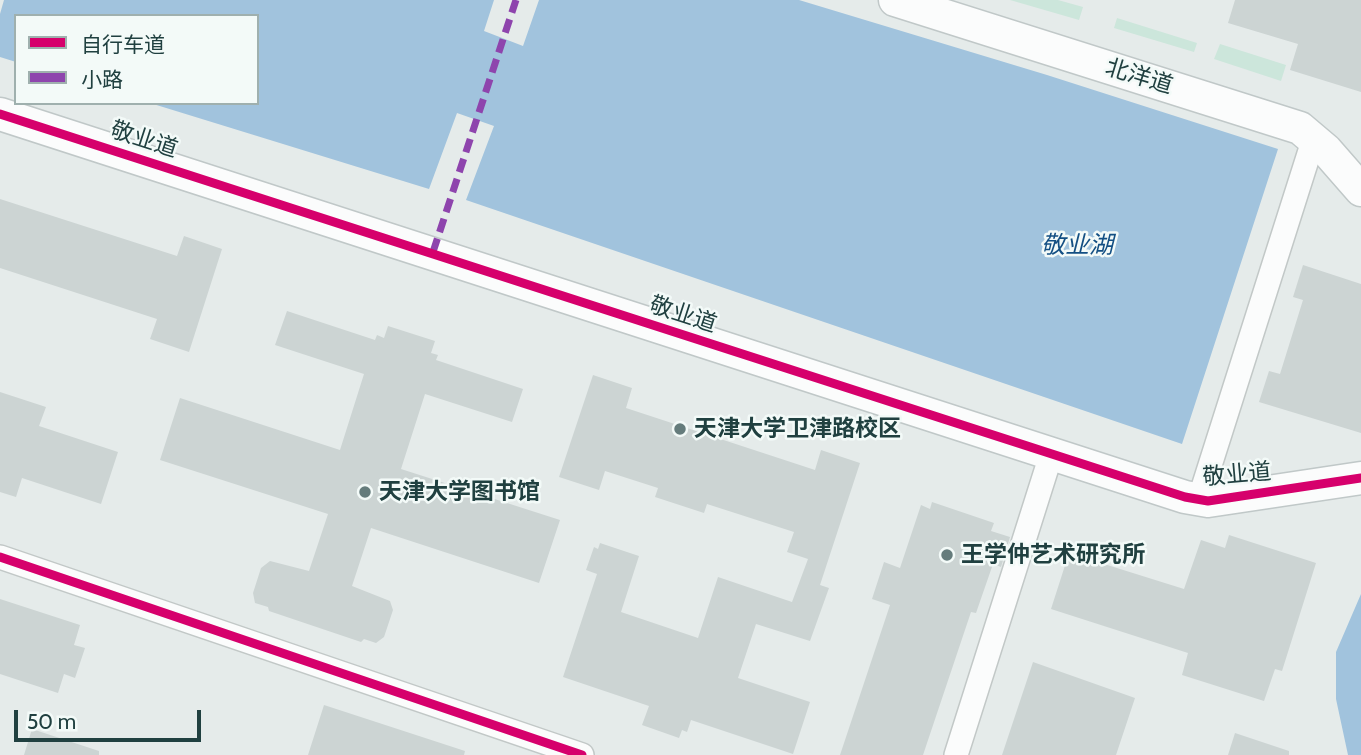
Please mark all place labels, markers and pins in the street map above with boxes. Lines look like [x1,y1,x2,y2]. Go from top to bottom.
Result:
place label: 天津大学卫津路校区 [694,415,901,443]
marker: 天津大学卫津路校区 [672,421,688,437]
place label: 天津大学图书馆 [379,478,540,506]
marker: 天津大学图书馆 [357,484,373,500]
place label: 王学仲艺术研究所 [961,541,1145,569]
marker: 王学仲艺术研究所 [939,547,955,563]

